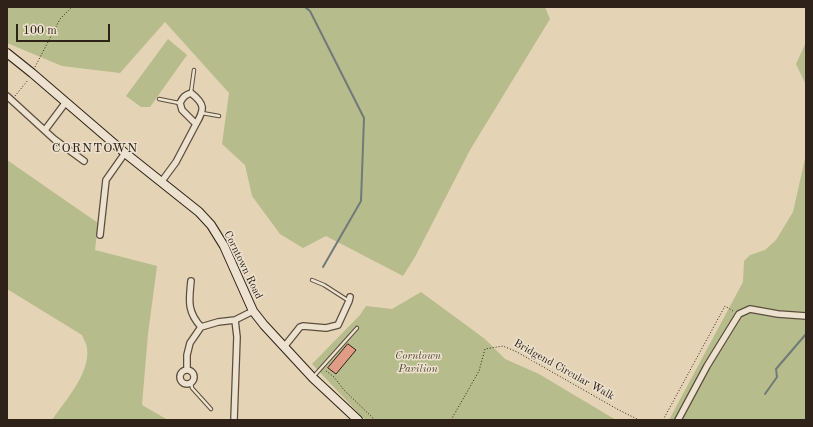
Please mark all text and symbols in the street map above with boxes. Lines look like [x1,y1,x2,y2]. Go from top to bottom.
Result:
scale bar [18,16,112,42]
text: 100 m [23,25,57,37]
district label: CORNTOWN [52,141,138,157]
street label: Corntown Road [221,229,265,301]
street label: Bridgend Circular Walk [511,337,617,403]
park label: Corntown Pavilion [395,349,441,375]

